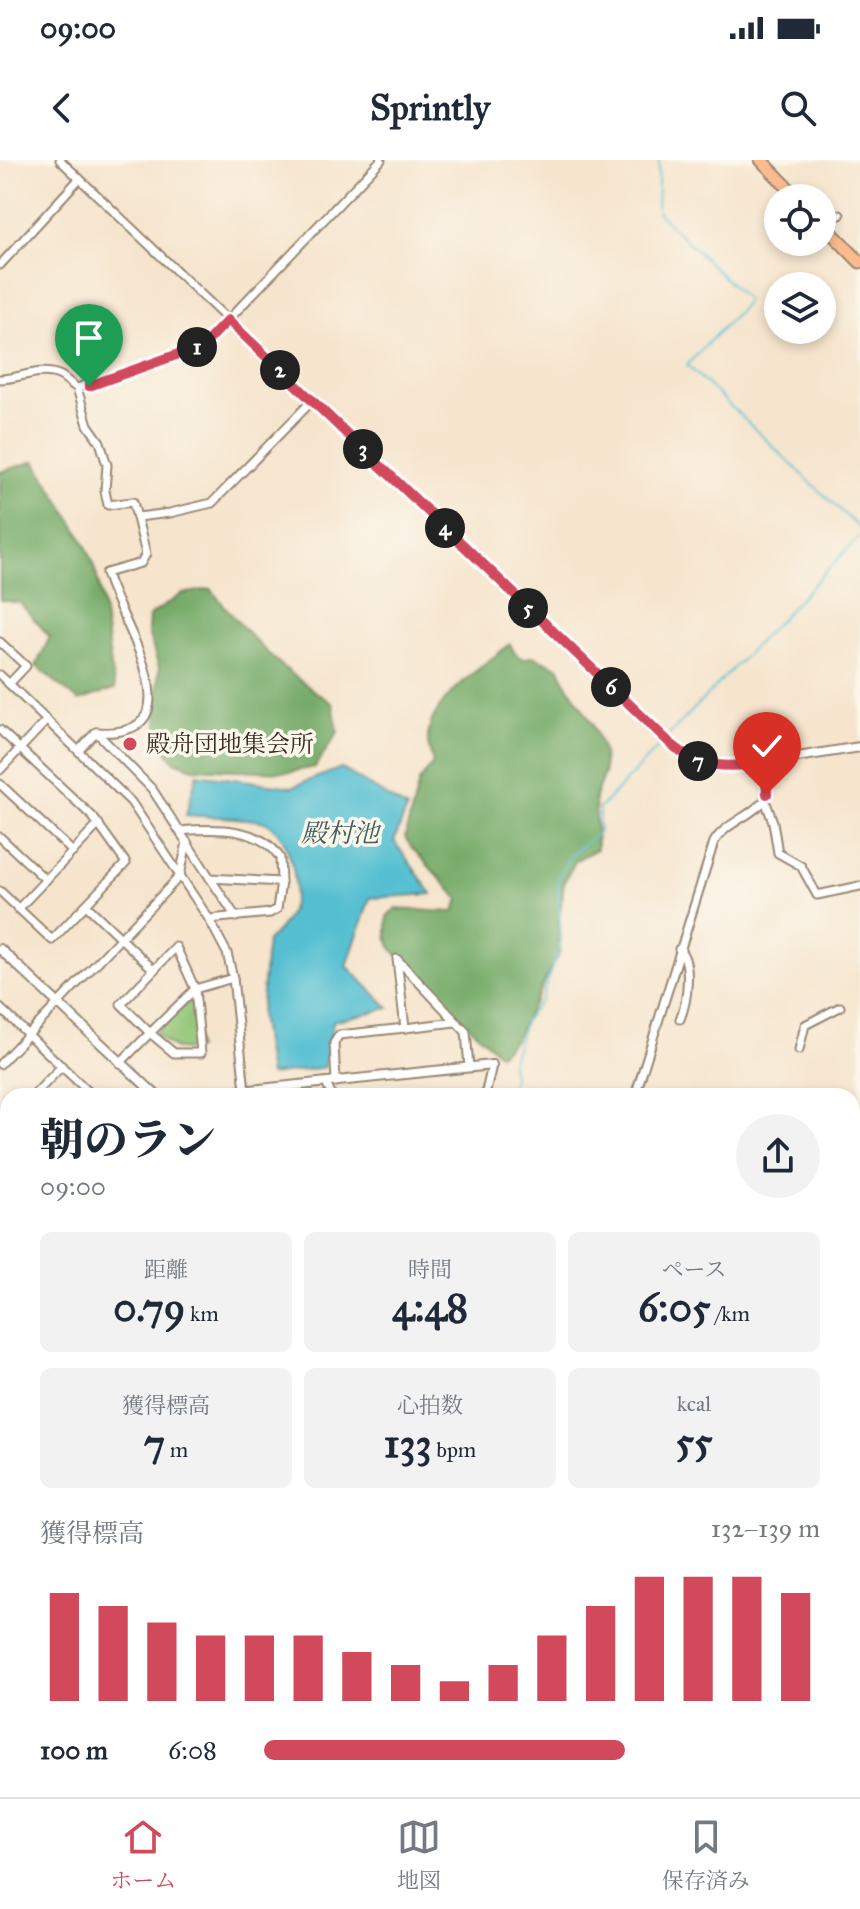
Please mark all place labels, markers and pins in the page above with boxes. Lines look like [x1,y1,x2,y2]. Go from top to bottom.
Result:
pin [55,304,123,386]
pin: 1 [177,327,217,367]
pin: 2 [260,350,300,390]
pin: 3 [343,429,383,469]
pin: 4 [425,508,465,548]
pin: 5 [508,588,548,628]
pin: 6 [591,667,631,707]
pin [733,712,801,794]
place label: 殿舟団地集会所 [146,729,314,759]
marker: 殿舟団地集会所 [121,735,139,753]
pin: 7 [678,741,718,781]

